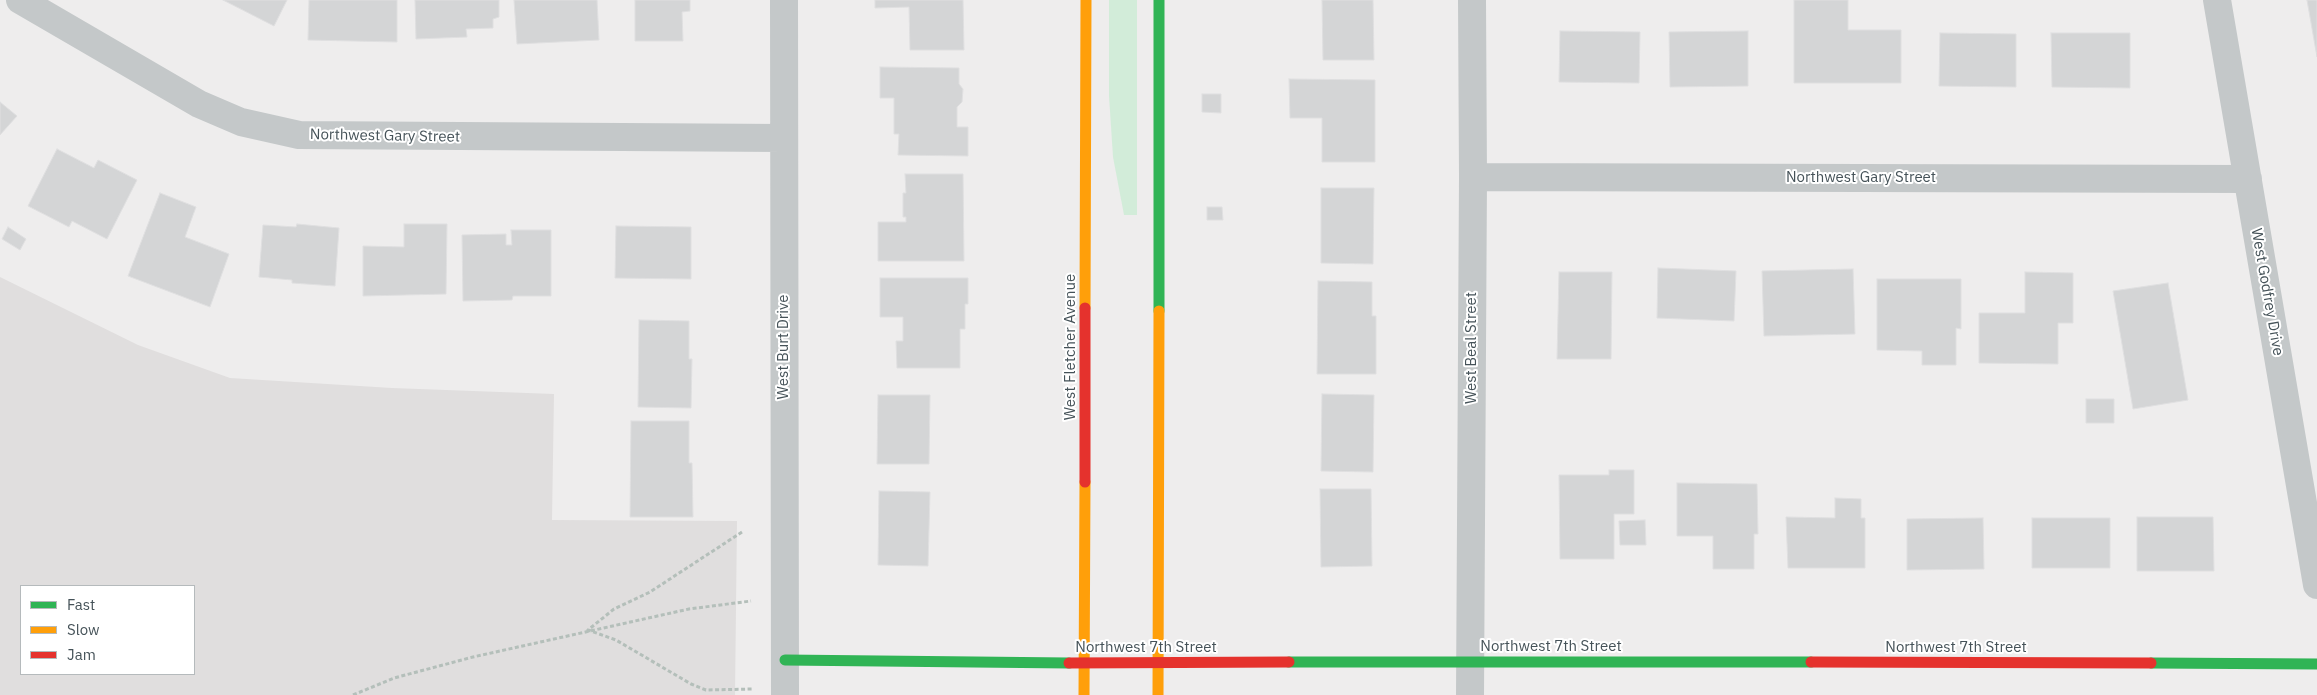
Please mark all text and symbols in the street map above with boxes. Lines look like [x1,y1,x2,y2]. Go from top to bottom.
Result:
street label: Northwest Gary Street [310,126,460,146]
street label: Northwest Gary Street [1786,169,1936,187]
street label: West Godfrey Drive [2247,227,2287,357]
street label: West Fletcher Avenue [1062,274,1080,420]
street label: West Beal Street [1463,292,1481,404]
street label: West Burt Drive [775,295,793,399]
legend [20,585,195,675]
text: Fast [67,595,95,614]
text: Slow [67,620,100,639]
street label: Northwest 7th Street [1480,638,1622,656]
street label: Northwest 7th Street [1075,639,1217,657]
street label: Northwest 7th Street [1885,639,2027,657]
text: Jam [67,645,96,664]

